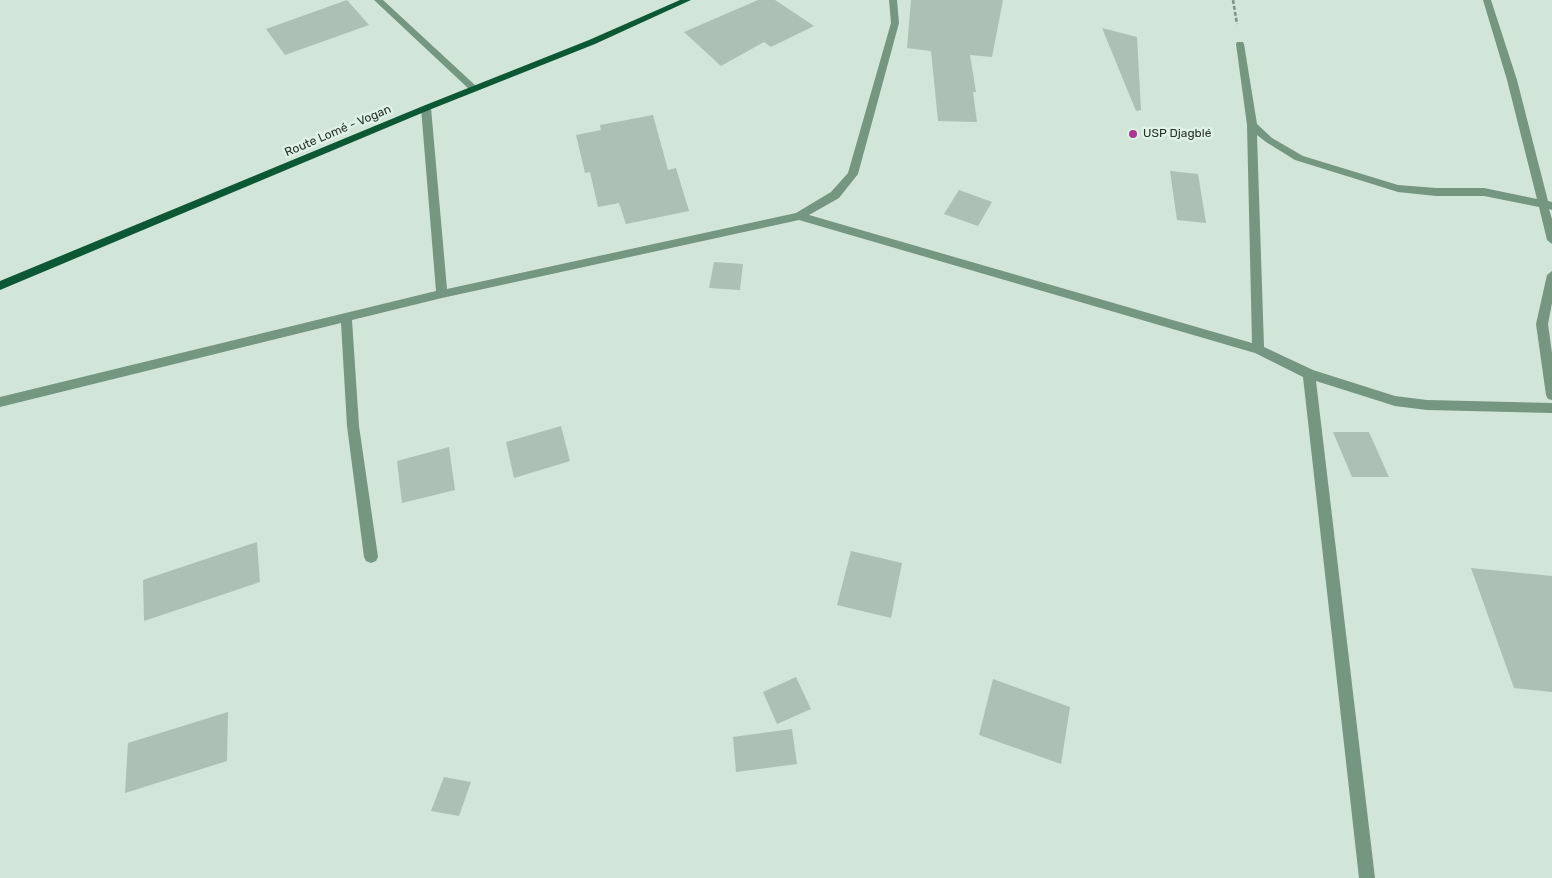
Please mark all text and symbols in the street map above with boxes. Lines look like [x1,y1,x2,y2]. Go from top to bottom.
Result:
street label: Route Lomé - Vogan [283,102,393,160]
place label: USP Djagblé [1143,127,1211,141]
marker: USP Djagblé [1127,128,1139,140]

